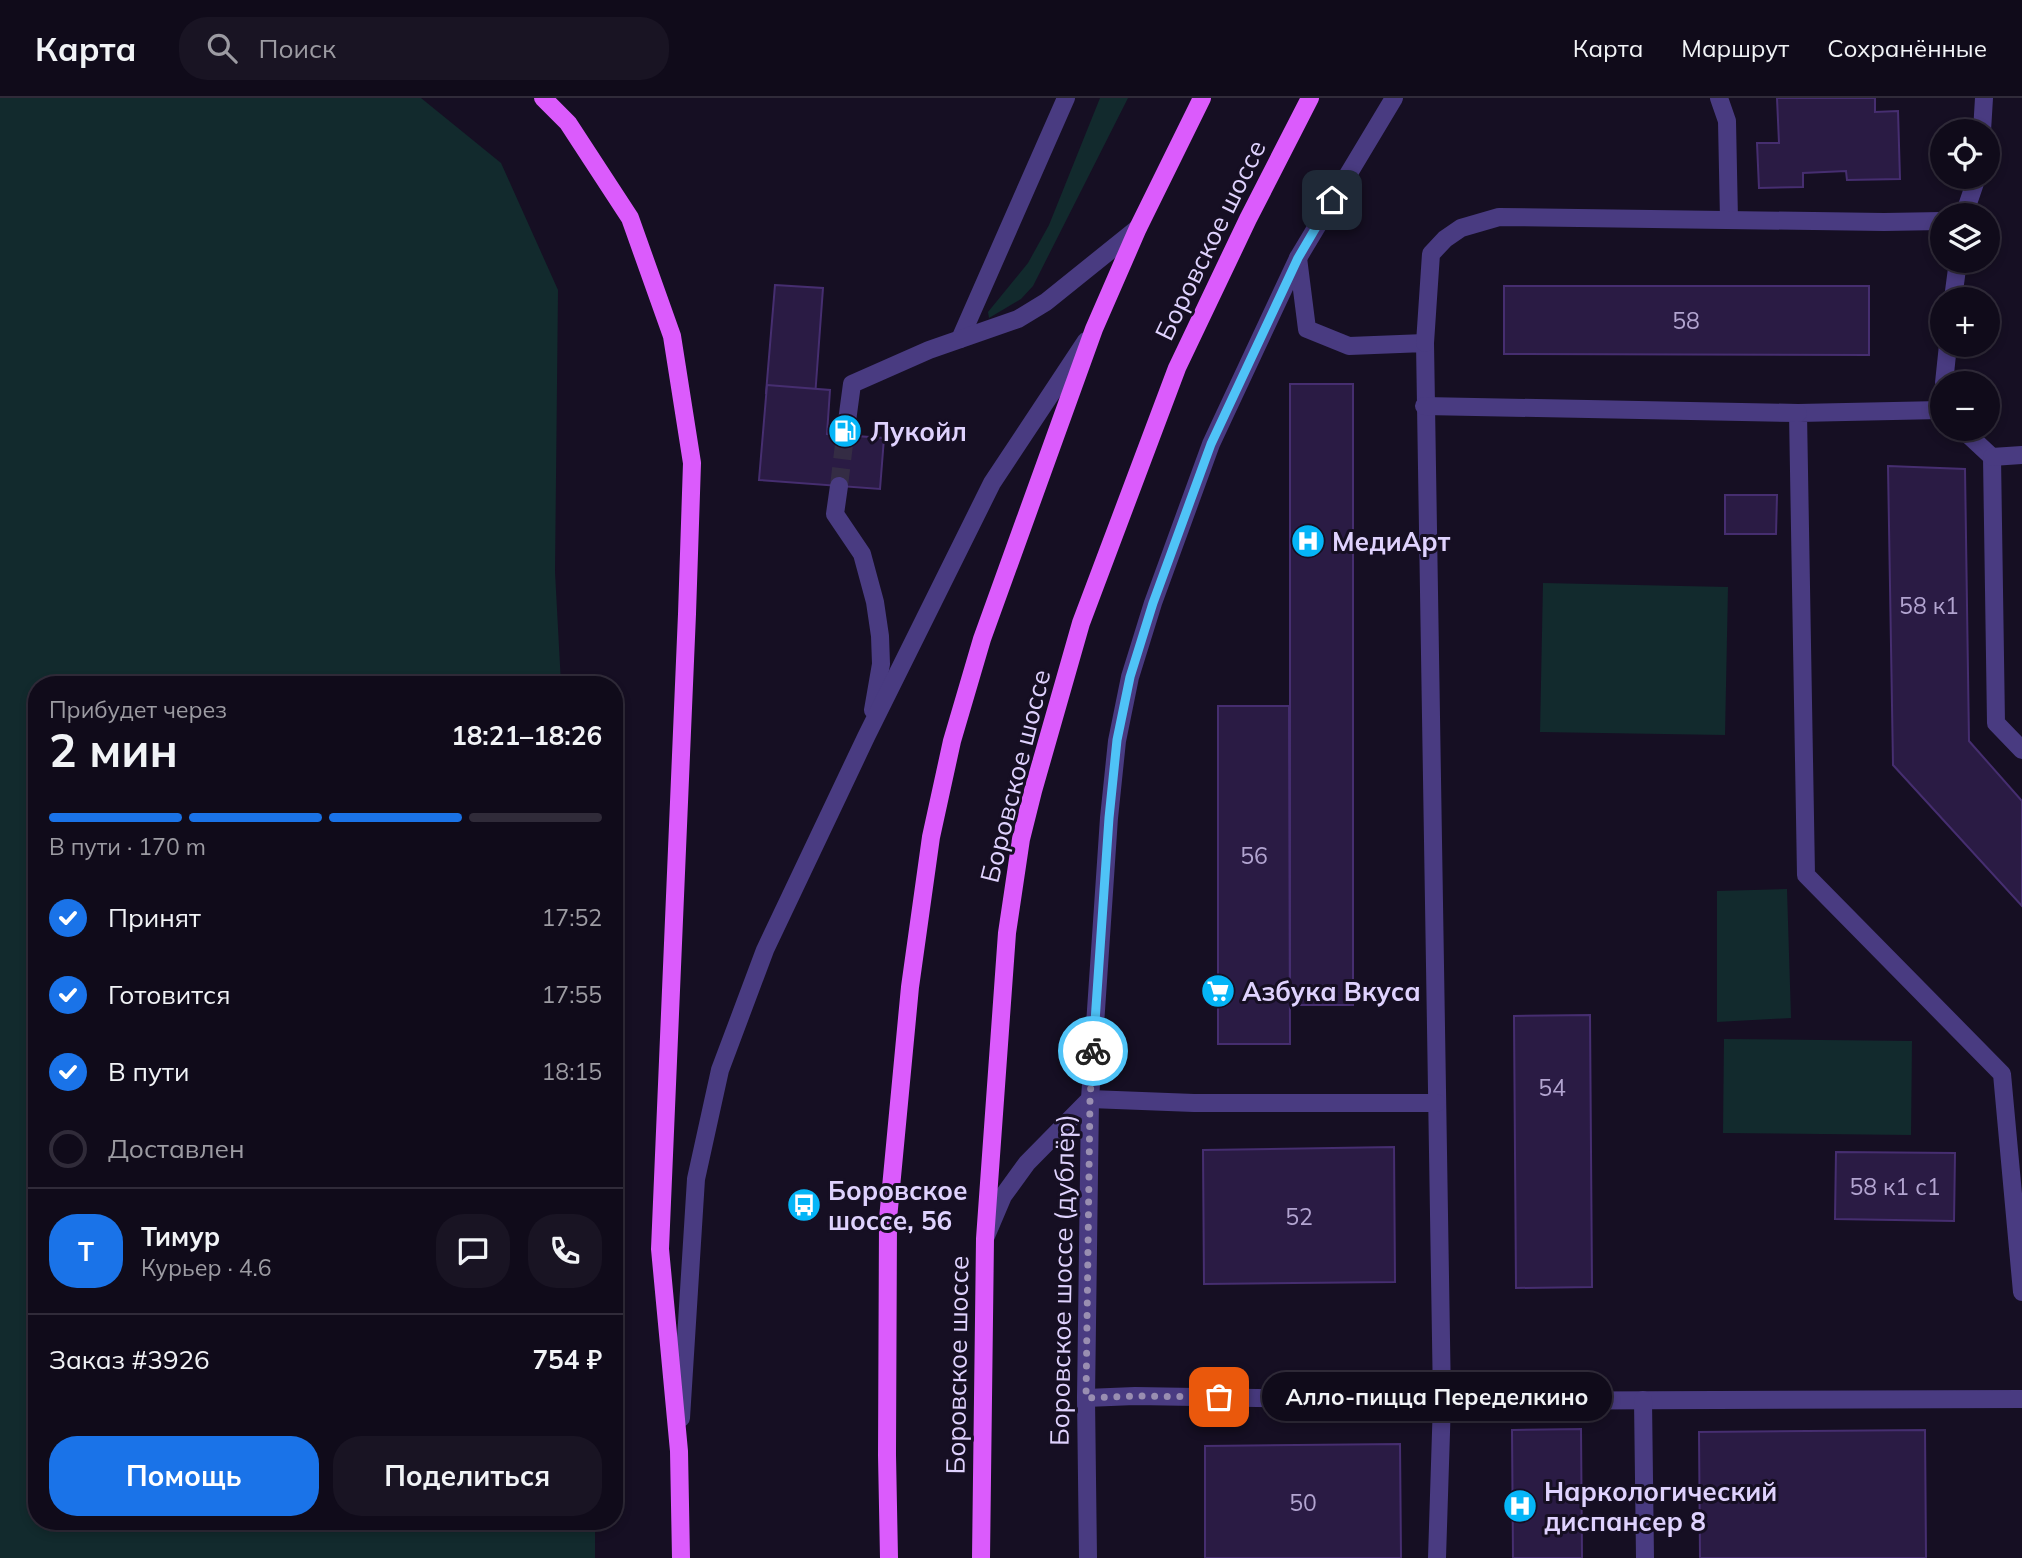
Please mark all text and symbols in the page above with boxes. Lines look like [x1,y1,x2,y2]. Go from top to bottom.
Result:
search box [179,17,669,80]
text: Карта [35,28,137,69]
icon: search [203,29,241,67]
text: Поиск [259,32,336,65]
text: Карта [1573,33,1643,63]
text: Маршрут [1681,33,1789,63]
text: Сохранённые [1827,33,1987,63]
map controls [1930,119,2000,441]
button: locate [1930,119,2000,189]
street label: Боровское шоссе [1147,135,1273,345]
pin [1302,170,1362,230]
icon: home [1313,181,1351,219]
button: layers [1930,203,2000,273]
button: + [1930,287,2000,357]
house number: 58 [1672,306,1700,335]
button: − [1930,371,2000,441]
fuel station icon: Лукойл [826,412,864,450]
place label: Лукойл [870,415,967,448]
hospital icon: МедиАрт [1289,522,1327,560]
place label: МедиАрт [1332,525,1451,558]
house number: 58 к1 [1899,591,1959,620]
street label: Боровское шоссе [973,666,1057,886]
text: Прибудет через [49,695,227,724]
text: 18:21–18:26 [451,719,602,752]
text: 2 мин [49,721,178,779]
text: В пути · 170 m [49,832,206,861]
house number: 56 [1240,841,1268,870]
icon: check [49,899,87,937]
text: Принят [108,901,201,934]
text: 17:52 [542,903,602,932]
supermarket icon: Азбука Вкуса [1199,972,1237,1010]
place label: Азбука Вкуса [1242,975,1421,1008]
icon: check [49,976,87,1014]
text: Готовится [108,978,231,1011]
text: 17:55 [542,980,602,1009]
courier [1058,1016,1128,1086]
icon: bike [1074,1032,1112,1070]
icon: check [49,1053,87,1091]
text: В пути [108,1055,189,1088]
text: 18:15 [542,1057,602,1086]
house number: 54 [1538,1073,1566,1102]
street label: Боровское шоссе (дублёр) [1043,1114,1081,1446]
text: Доставлен [108,1132,245,1165]
house number: 58 к1 с1 [1849,1172,1941,1201]
place label: Боровское шоссе, 56 [828,1174,968,1237]
bus stop icon: Боровское шоссе, 56 [785,1186,823,1224]
house number: 52 [1285,1202,1313,1231]
button: chat [436,1214,510,1288]
button: phone [528,1214,602,1288]
text: Тимур [141,1220,220,1253]
text: Т [78,1235,94,1268]
text: Курьер · 4.6 [141,1253,272,1282]
street label: Боровское шоссе [939,1255,975,1475]
text: Заказ #3926 [49,1343,210,1376]
text: 754 ₽ [532,1343,602,1376]
pin [1189,1367,1249,1427]
callout: Алло-пицца Переделкино [1261,1372,1611,1422]
icon: bag [1200,1378,1238,1416]
text: Алло-пицца Переделкино [1285,1382,1589,1411]
button: Помощь [49,1436,319,1516]
button: Поделиться [333,1436,602,1516]
place label: Наркологический диспансер 8 [1544,1475,1777,1538]
hospital icon: Наркологический диспансер 8 [1501,1487,1539,1525]
house number: 50 [1289,1488,1317,1517]

